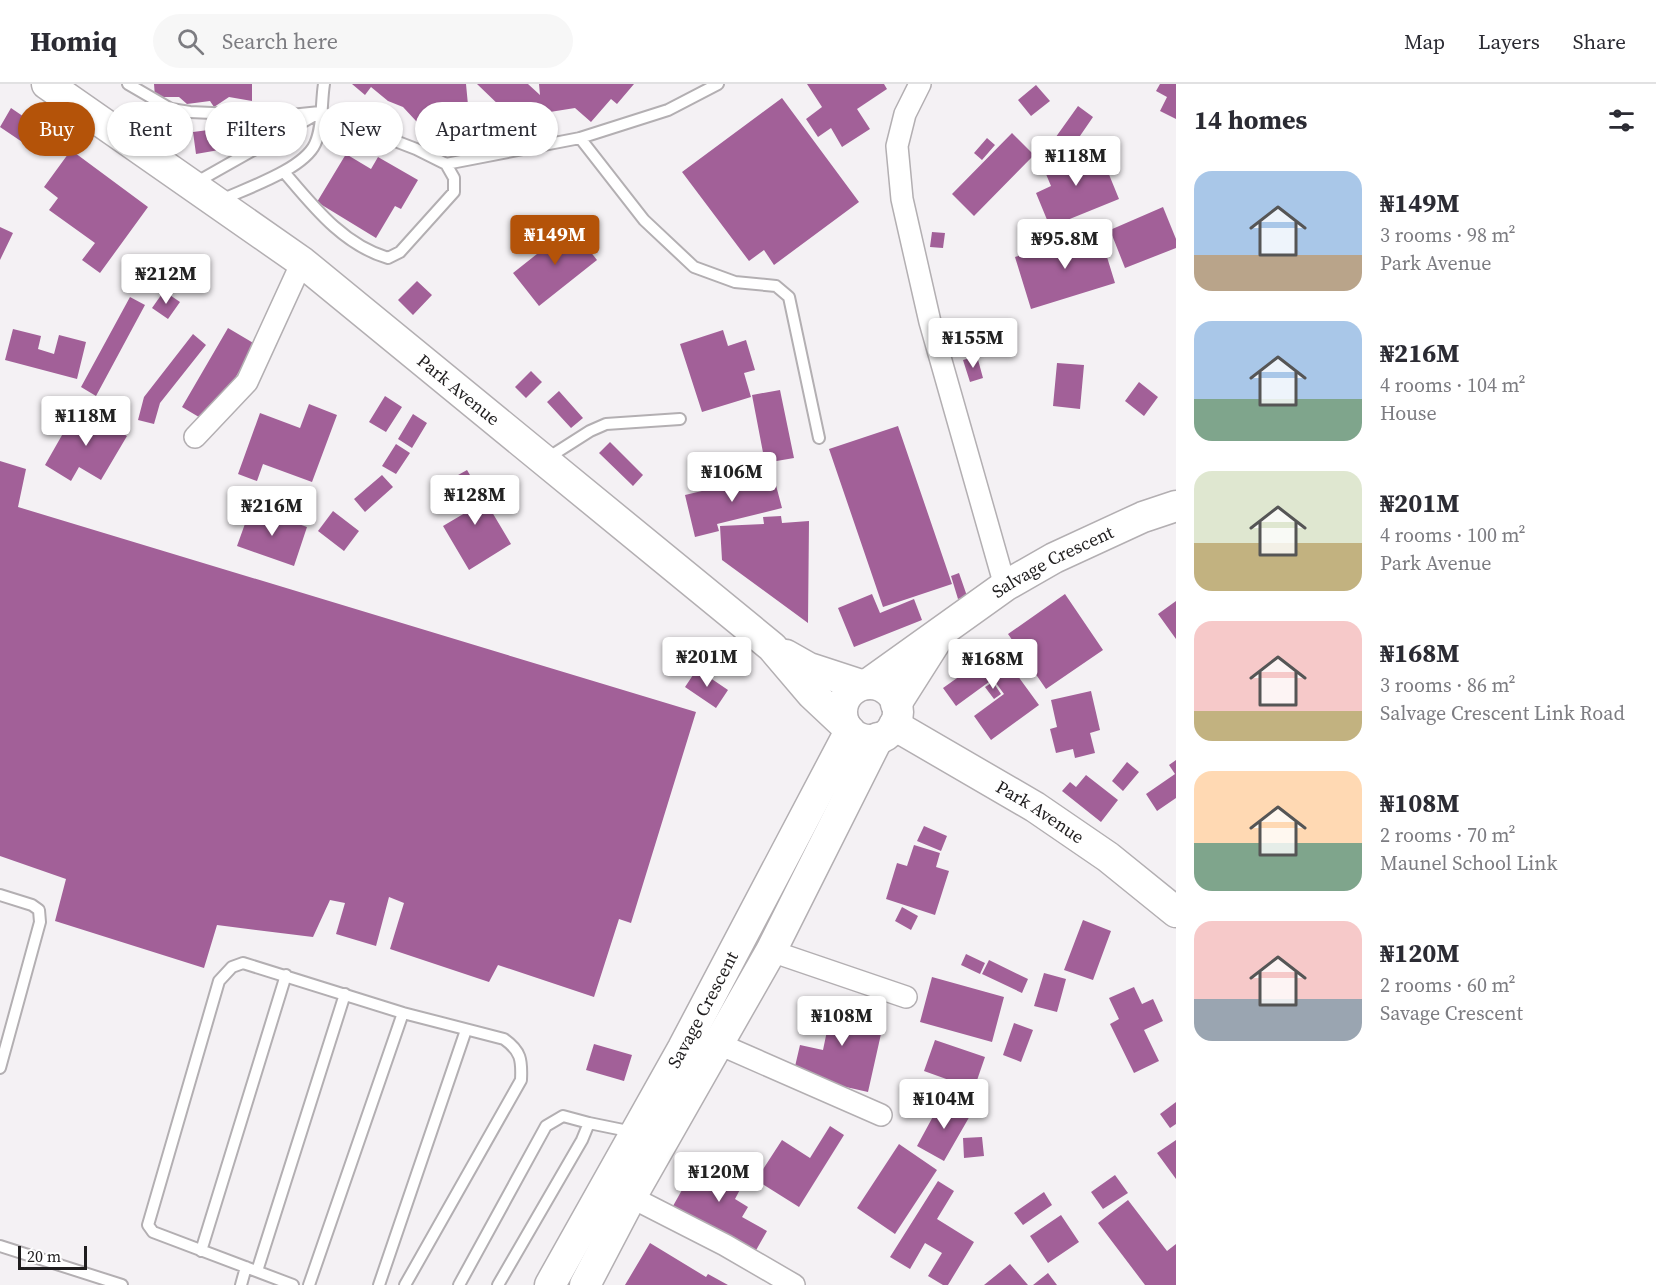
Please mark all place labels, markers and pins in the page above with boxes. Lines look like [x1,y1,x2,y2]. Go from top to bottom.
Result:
pin: ₦118M [1034,136,1118,187]
pin: ₦149M [513,215,597,266]
pin: ₦95.8M [1016,219,1114,270]
pin: ₦212M [124,254,208,305]
pin: ₦155M [931,318,1015,369]
pin: ₦118M [44,396,128,447]
pin: ₦106M [690,452,774,503]
pin: ₦128M [433,475,517,526]
pin: ₦216M [230,486,314,537]
pin: ₦201M [665,637,749,688]
pin: ₦168M [951,639,1035,690]
pin: ₦108M [800,996,884,1047]
pin: ₦104M [902,1079,986,1130]
pin: ₦120M [677,1152,761,1203]

